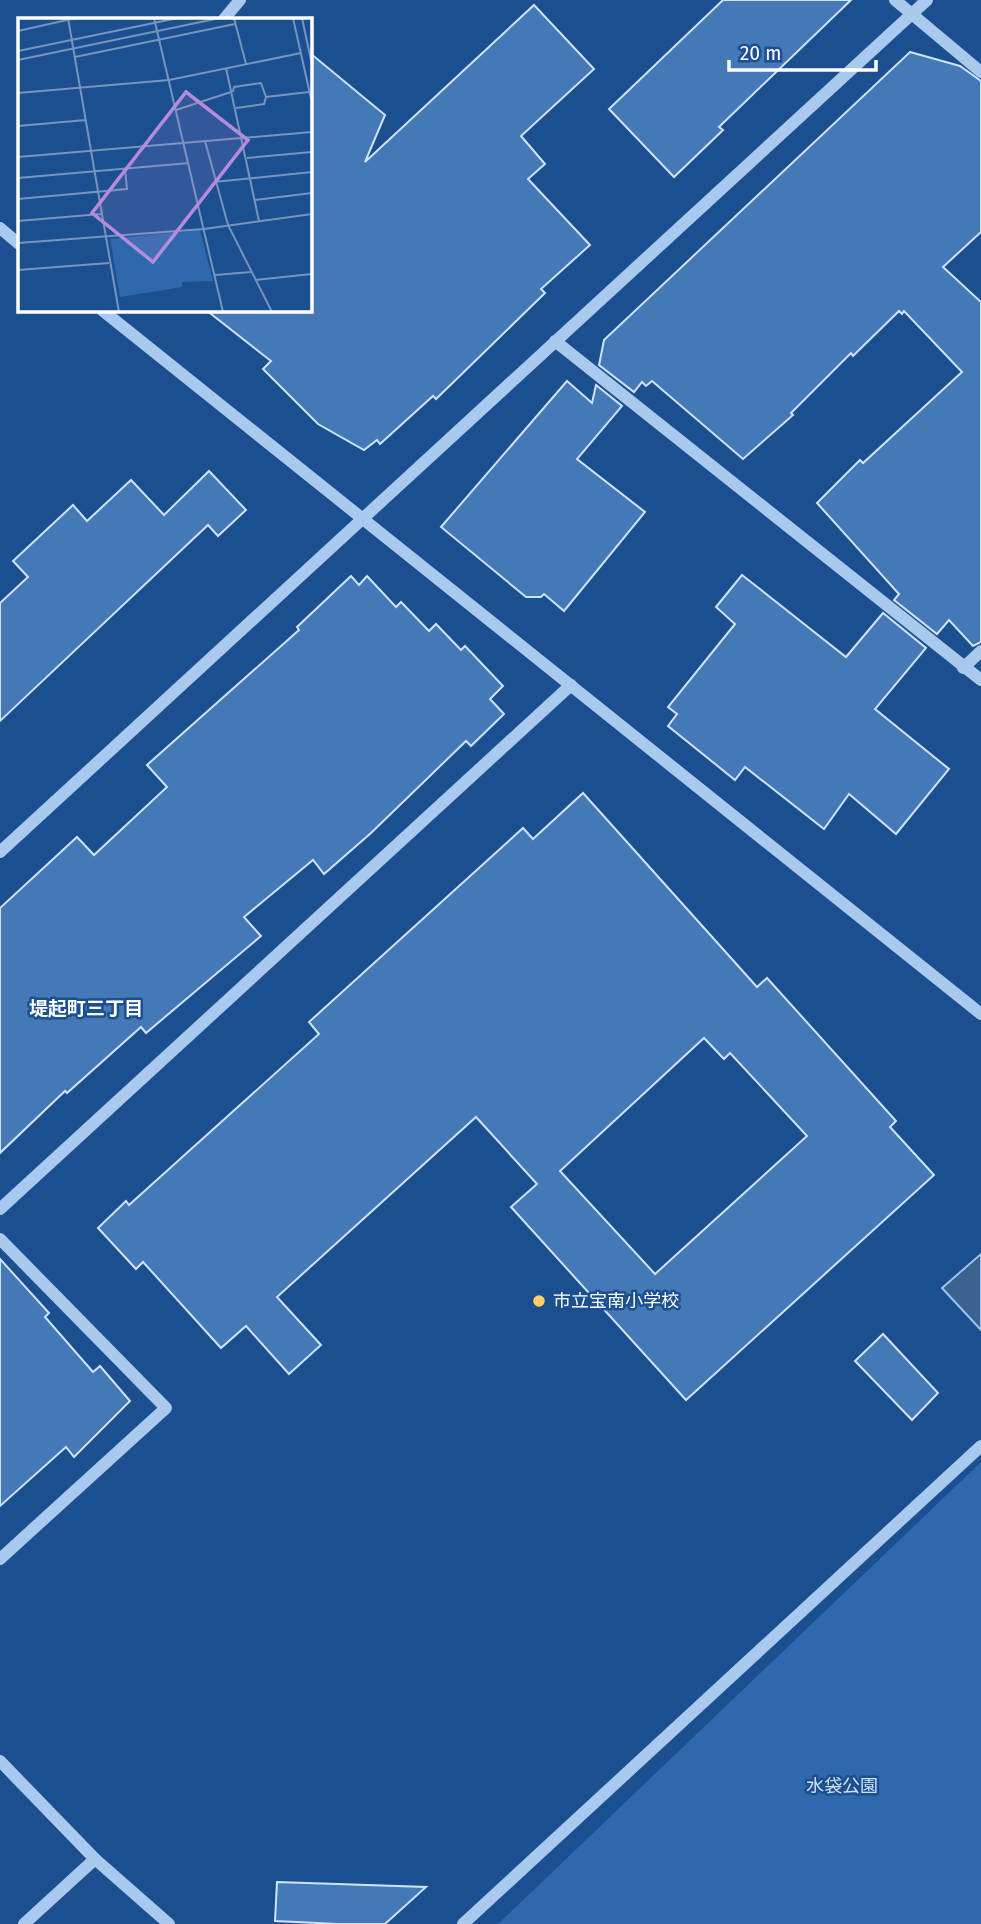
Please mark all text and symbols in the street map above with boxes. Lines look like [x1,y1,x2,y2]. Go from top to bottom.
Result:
inset map [18,18,312,312]
scale bar [729,28,876,72]
text: 20 m [740,40,781,66]
district label: 堤起町三丁目 [29,997,143,1020]
place label: 市立宝南小学校 [553,1290,679,1312]
marker: 市立宝南小学校 [531,1293,547,1309]
park label: 水袋公園 [806,1775,878,1797]

